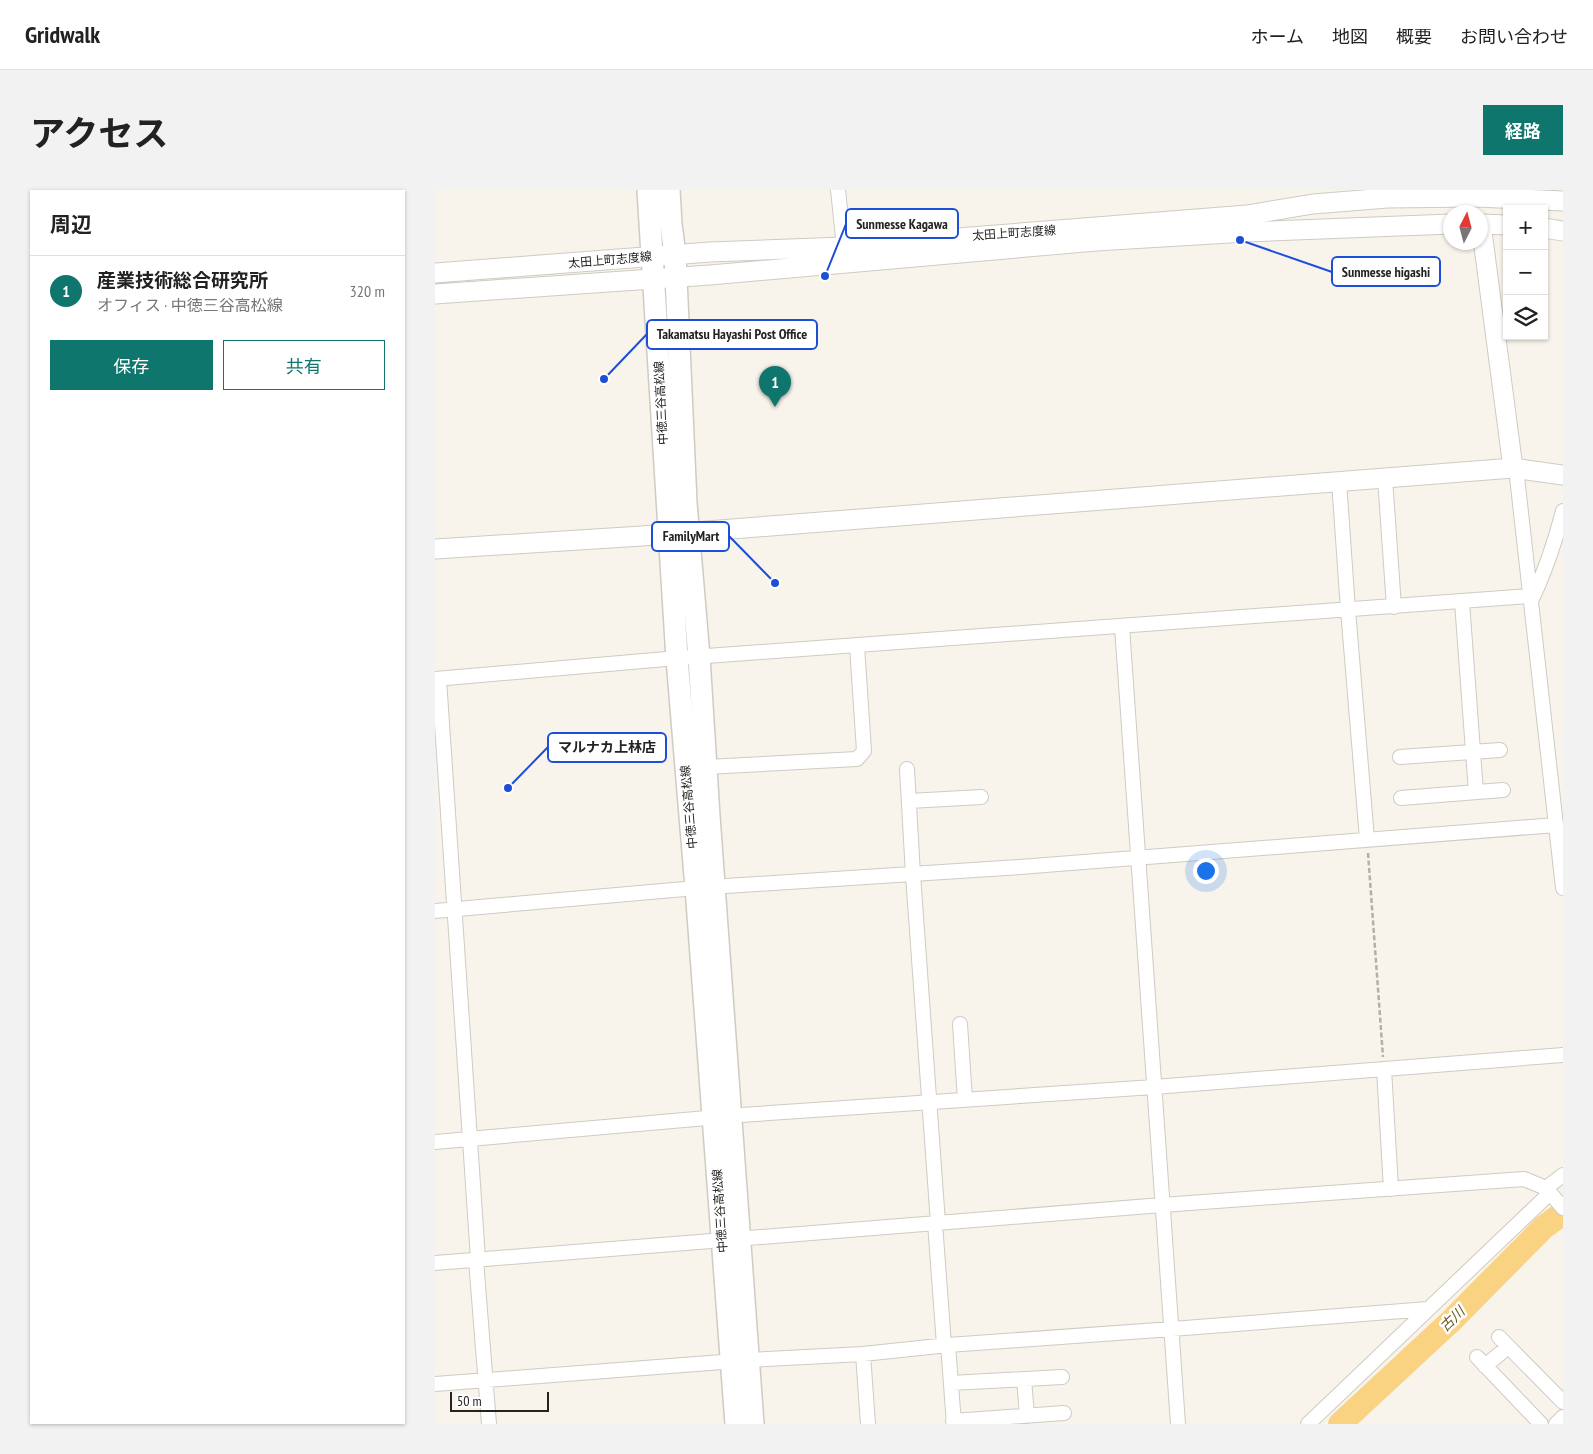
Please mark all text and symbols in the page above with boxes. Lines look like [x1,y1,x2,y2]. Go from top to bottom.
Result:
text: Gridwalk [25,19,100,50]
text: ホーム [1251,25,1304,48]
text: 地図 [1332,25,1368,48]
text: 概要 [1396,25,1432,48]
text: お問い合わせ [1460,25,1568,48]
button: 経路 [1483,105,1563,155]
text: アクセス [30,110,168,156]
north arrow [1443,205,1488,250]
map controls [1503,205,1548,340]
button: + [1503,205,1548,250]
callout: Sunmesse Kagawa [846,209,958,238]
text: 周辺 [50,211,92,238]
text: Sunmesse Kagawa [856,215,948,233]
street label: 太田上町志度線 [972,222,1056,243]
street label: 太田上町志度線 [567,248,652,271]
button: − [1503,250,1548,295]
callout: Sunmesse higashi [1332,257,1440,286]
text: Sunmesse higashi [1342,263,1430,281]
text: 産業技術総合研究所 [97,268,268,292]
text: 1 [62,281,70,301]
text: 320 m [350,281,385,301]
text: オフィス · 中徳三谷高松線 [97,295,283,315]
button: layers [1503,295,1548,340]
callout: Takamatsu Hayashi Post Office [647,320,817,349]
text: Takamatsu Hayashi Post Office [657,325,807,343]
button: 保存 [50,340,213,390]
button: 共有 [223,340,385,390]
street label: 中徳三谷高松線 [651,361,670,445]
pin: 1 [759,366,791,407]
callout: FamilyMart [652,522,729,551]
text: FamilyMart [663,527,719,545]
callout: マルナカ上林店 [548,733,666,762]
text: マルナカ上林店 [558,738,656,756]
street label: 中徳三谷高松線 [677,765,700,850]
your location [1193,858,1219,884]
street label: 中徳三谷高松線 [709,1169,730,1253]
water label: 古川 [1436,1301,1470,1335]
scale bar [450,1389,549,1412]
text: 50 m [457,1392,482,1410]

